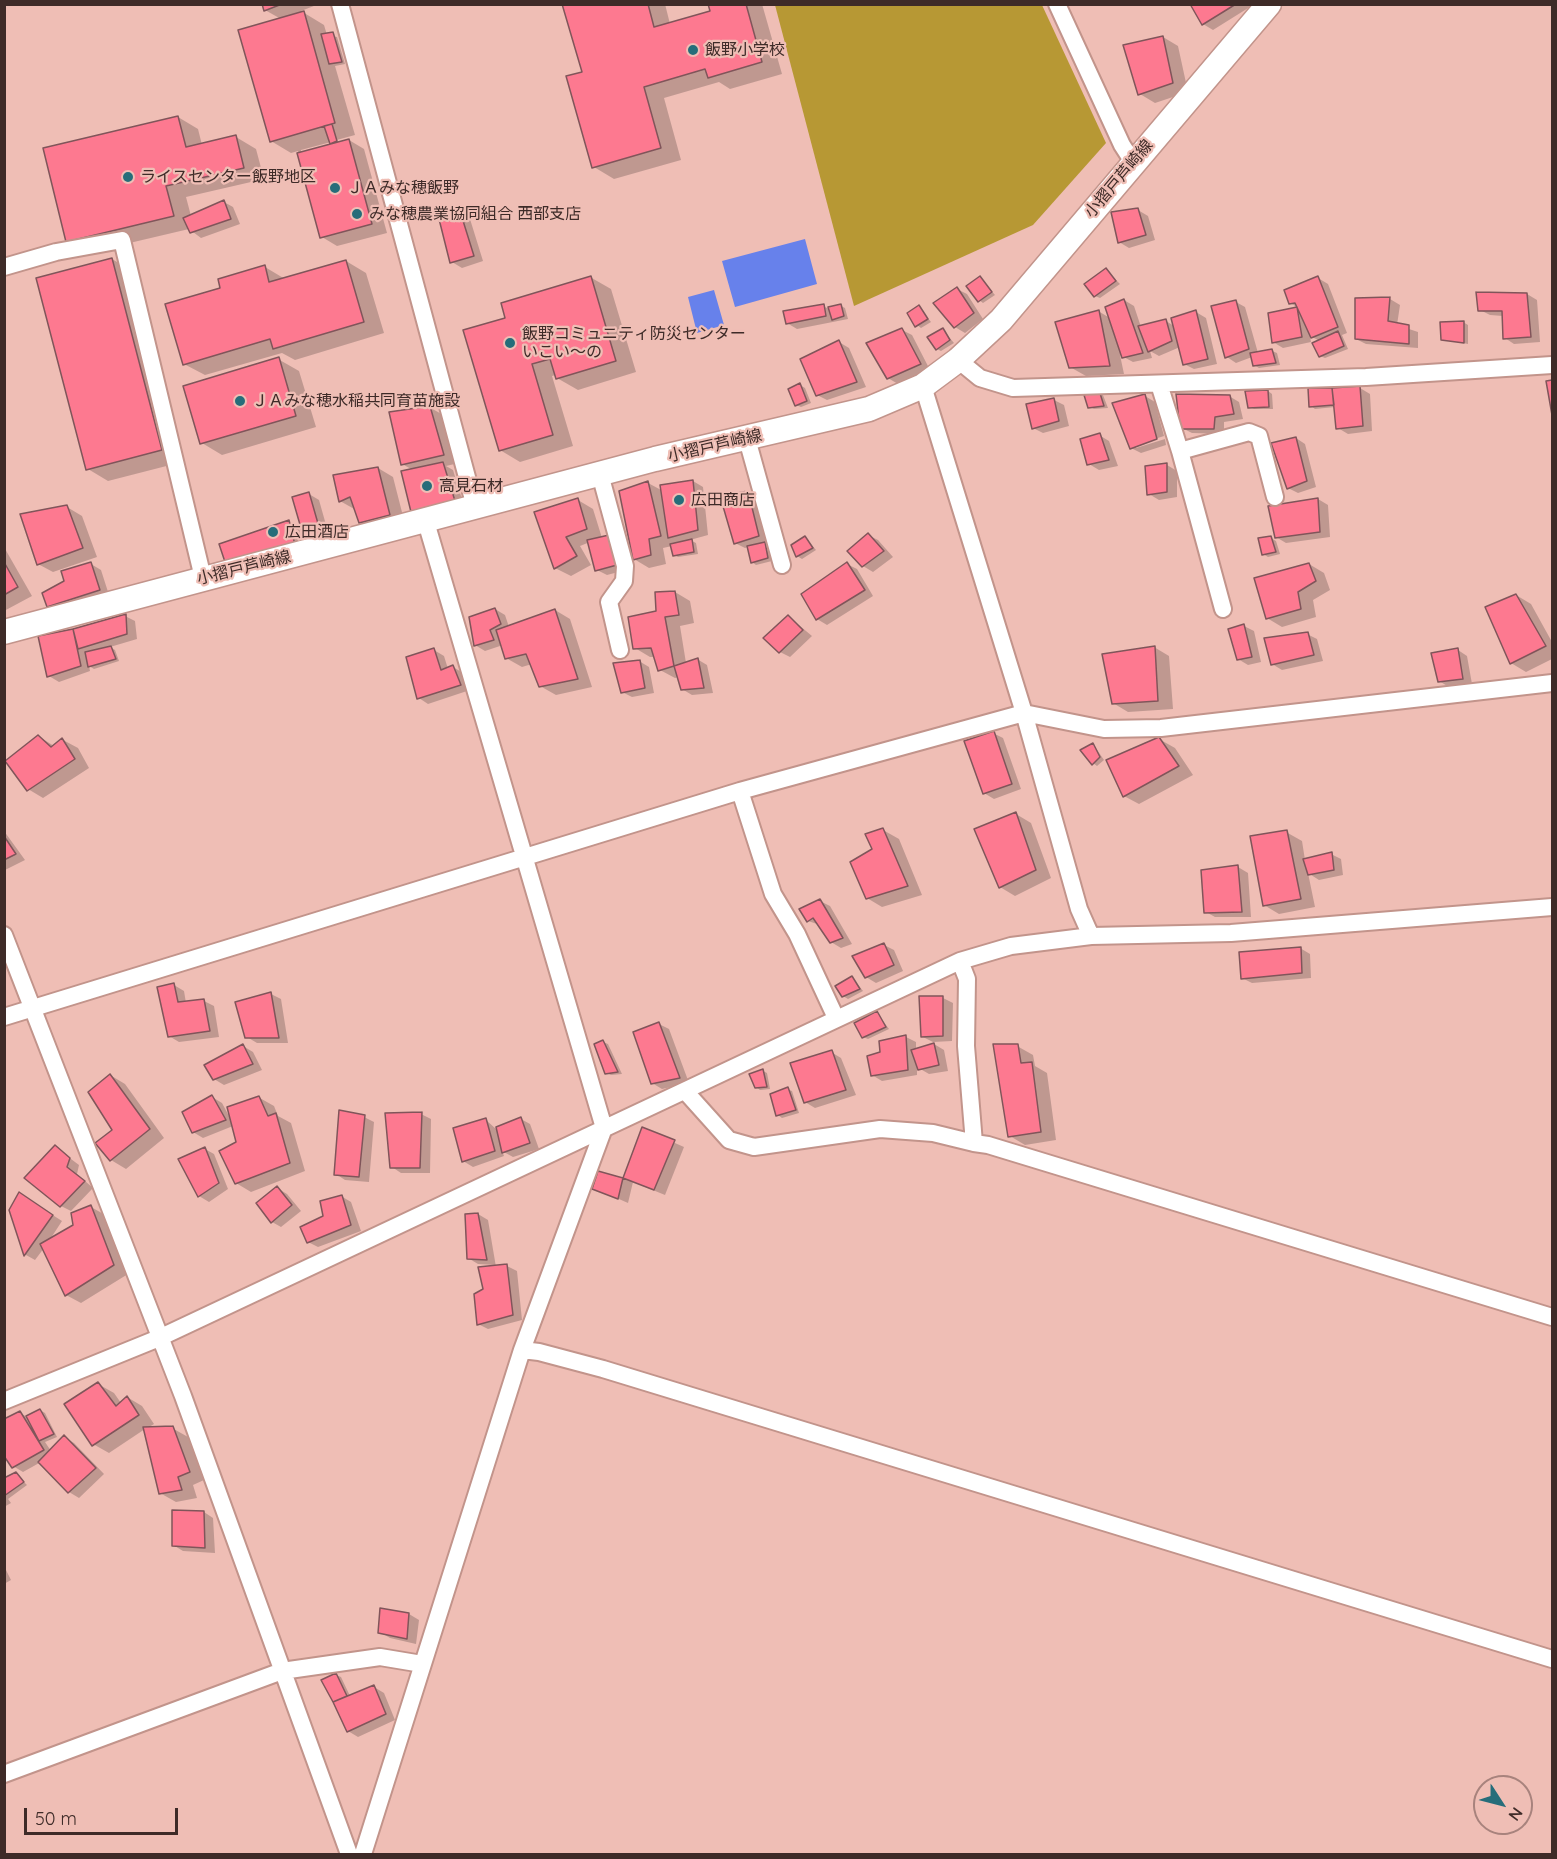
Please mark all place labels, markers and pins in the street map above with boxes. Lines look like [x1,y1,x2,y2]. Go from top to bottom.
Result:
place label: 飯野小学校 [705,40,785,60]
marker: 飯野小学校 [686,43,700,57]
place label: ライスセンター飯野地区 [140,167,316,187]
marker: ライスセンター飯野地区 [121,170,135,184]
place label: ＪＡみな穂飯野 [347,178,459,198]
marker: ＪＡみな穂飯野 [328,181,342,195]
place label: みな穂農業協同組合 西部支店 [369,204,581,224]
marker: みな穂農業協同組合 西部支店 [350,207,364,221]
place label: 飯野コミュニティ防災センター いこい～の [522,324,746,362]
marker: 飯野コミュニティ防災センター いこい～の [503,336,517,350]
place label: ＪＡみな穂水稲共同育苗施設 [252,391,460,411]
marker: ＪＡみな穂水稲共同育苗施設 [233,394,247,408]
place label: 高見石材 [439,476,503,496]
marker: 高見石材 [420,479,434,493]
place label: 広田商店 [691,490,755,510]
marker: 広田商店 [672,493,686,507]
place label: 広田酒店 [285,522,349,542]
marker: 広田酒店 [266,525,280,539]

